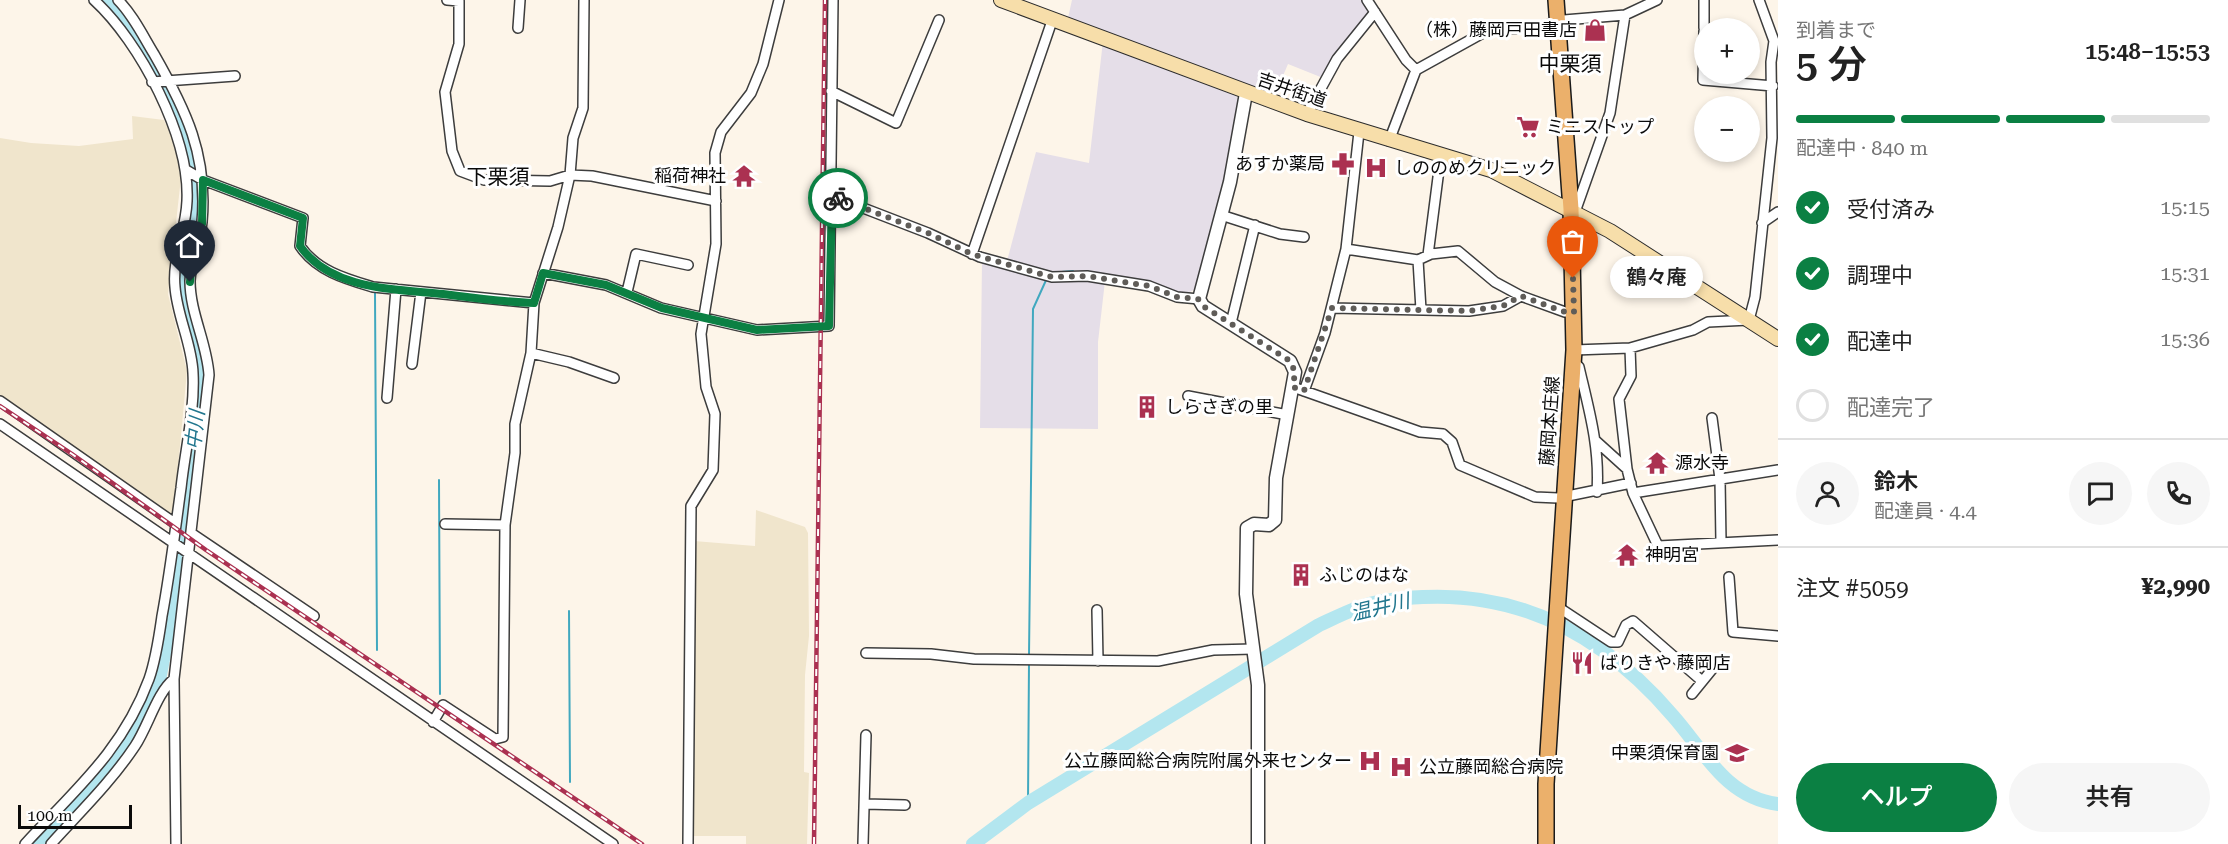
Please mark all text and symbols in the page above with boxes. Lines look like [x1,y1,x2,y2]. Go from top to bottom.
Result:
shop icon: （株）藤岡戸田書店 [1582,17,1608,43]
map controls [1694,18,1760,162]
button: + [1694,18,1760,84]
text: 到着まで [1796,18,1876,42]
place label: （株）藤岡戸田書店 [1415,19,1577,40]
text: 15:48–15:53 [2085,39,2210,64]
text: 5 分 [1796,42,1867,88]
district label: 中栗須 [1539,52,1602,76]
street label: 吉井街道 [1255,68,1330,111]
button: − [1694,96,1760,162]
supermarket icon: ミニストップ [1515,114,1541,140]
place label: ミニストップ [1546,116,1654,137]
text: 配達中 · 840 m [1796,136,1928,160]
pharmacy icon: あすか薬局 [1330,151,1356,177]
place label: あすか薬局 [1235,153,1325,174]
hospital icon: しののめクリニック [1363,155,1389,181]
place label: しののめクリニック [1394,157,1556,178]
temple icon: 稲荷神社 [731,163,757,189]
district label: 下栗須 [467,165,530,189]
place label: 稲荷神社 [654,165,726,186]
courier [808,168,868,228]
icon: bike [822,182,855,215]
icon: check [1796,191,1829,224]
text: 15:15 [2160,195,2210,219]
text: 受付済み [1847,197,1935,222]
pin [1547,216,1598,278]
pin [164,220,215,282]
icon: bag [1556,225,1589,258]
icon: home [173,229,206,262]
callout: 鶴々庵 [1609,257,1702,299]
icon: check [1796,257,1829,290]
text: 15:31 [2160,261,2210,285]
text: 調理中 [1847,263,1913,288]
text: 鶴々庵 [1627,265,1687,289]
icon: check [1796,323,1829,356]
text: 15:36 [2160,327,2210,351]
text: 配達中 [1847,329,1913,354]
street label: 藤岡本庄線 [1536,375,1563,467]
building icon: しらさぎの里 [1134,394,1160,420]
text: 配達完了 [1847,395,1935,420]
place label: しらさぎの里 [1165,396,1273,417]
water label: 中川 [181,407,209,451]
temple icon: 源水寺 [1644,450,1670,476]
place label: 源水寺 [1675,452,1729,473]
button: person [1796,462,1859,525]
button: chat [2069,462,2132,525]
button: phone [2147,462,2210,525]
text: 鈴木 [1874,469,1918,494]
text: 配達員 · 4.4 [1874,499,1977,523]
temple icon: 神明宮 [1614,542,1640,568]
place label: 神明宮 [1645,544,1699,565]
building icon: ふじのはな [1288,562,1314,588]
place label: ふじのはな [1319,564,1409,585]
text: ¥2,990 [2141,574,2210,599]
text: 注文 #5059 [1796,576,1909,601]
water label: 温井川 [1348,588,1414,625]
restaurant icon: ばりきや 藤岡店 [1569,650,1595,676]
place label: ばりきや 藤岡店 [1600,652,1731,673]
school or university icon: 中栗須保育園 [1724,740,1750,766]
place label: 中栗須保育園 [1611,742,1719,763]
hospital icon: 公立藤岡総合病院附属外来センター [1357,748,1383,774]
place label: 公立藤岡総合病院附属外来センター [1064,750,1352,771]
hospital icon: 公立藤岡総合病院 [1388,754,1414,780]
place label: 公立藤岡総合病院 [1419,756,1563,777]
button: ヘルプ [1796,763,1997,832]
button: 共有 [2009,763,2210,832]
scale bar [18,802,132,830]
text: 100 m [27,806,73,825]

